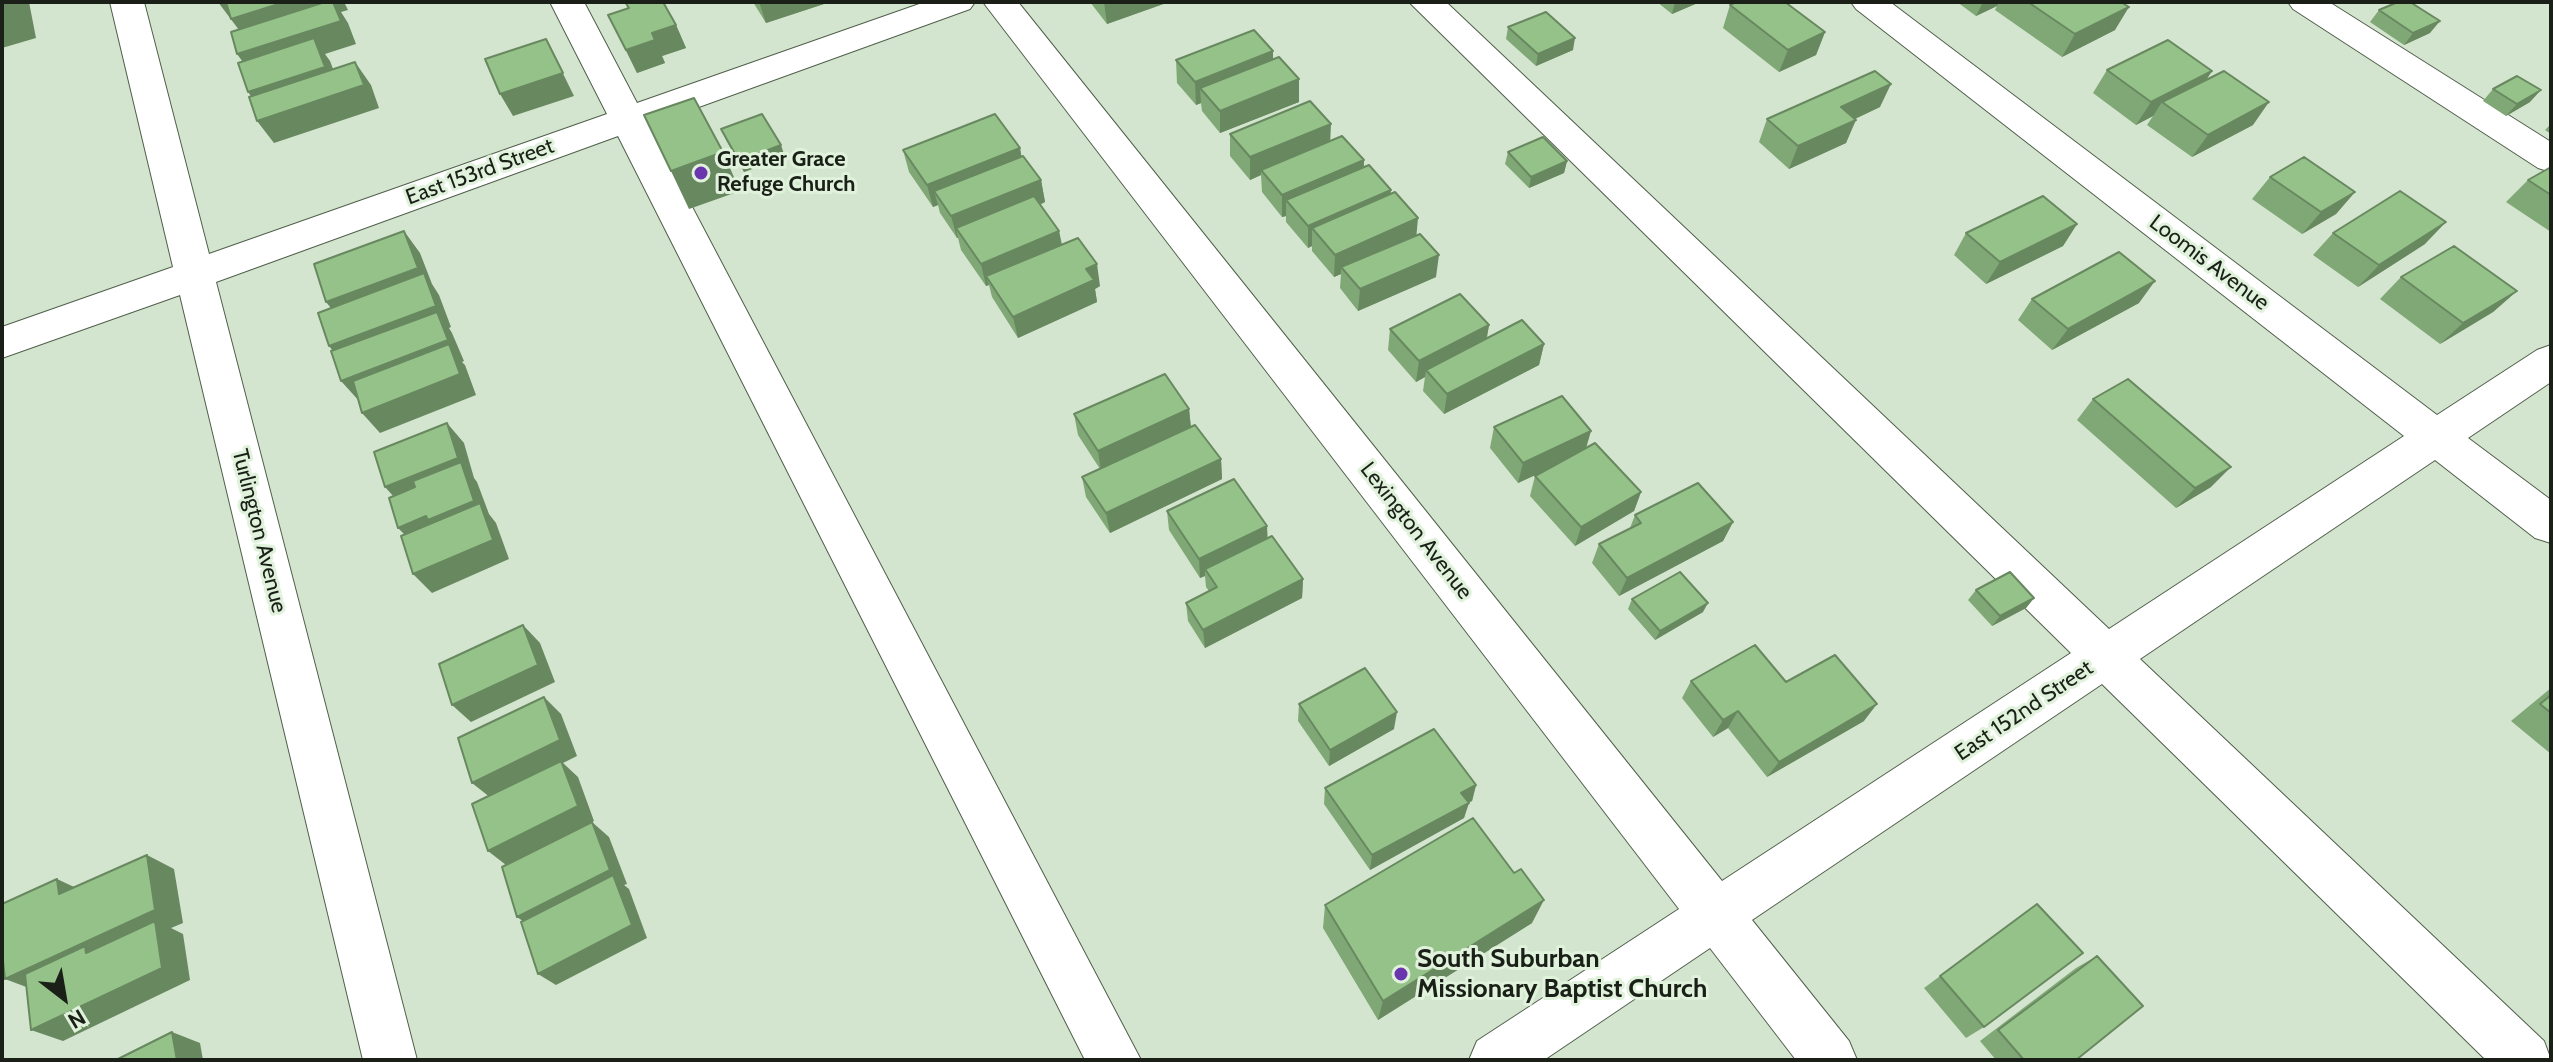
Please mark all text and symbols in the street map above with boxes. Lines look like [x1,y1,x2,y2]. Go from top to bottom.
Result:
street label: East 153rd Street [402,133,558,211]
place label: Greater Grace Refuge Church [717,147,855,198]
marker: Greater Grace Refuge Church [692,164,710,182]
street label: Loomis Avenue [2144,209,2274,317]
street label: Turlington Avenue [226,446,292,616]
street label: Lexington Avenue [1354,457,1478,605]
street label: East 152nd Street [1950,655,2098,767]
place label: South Suburban Missionary Baptist Church [1417,943,1707,1004]
north arrow [24,958,104,1038]
marker: South Suburban Missionary Baptist Church [1392,965,1410,983]
text: N [63,1003,90,1035]

